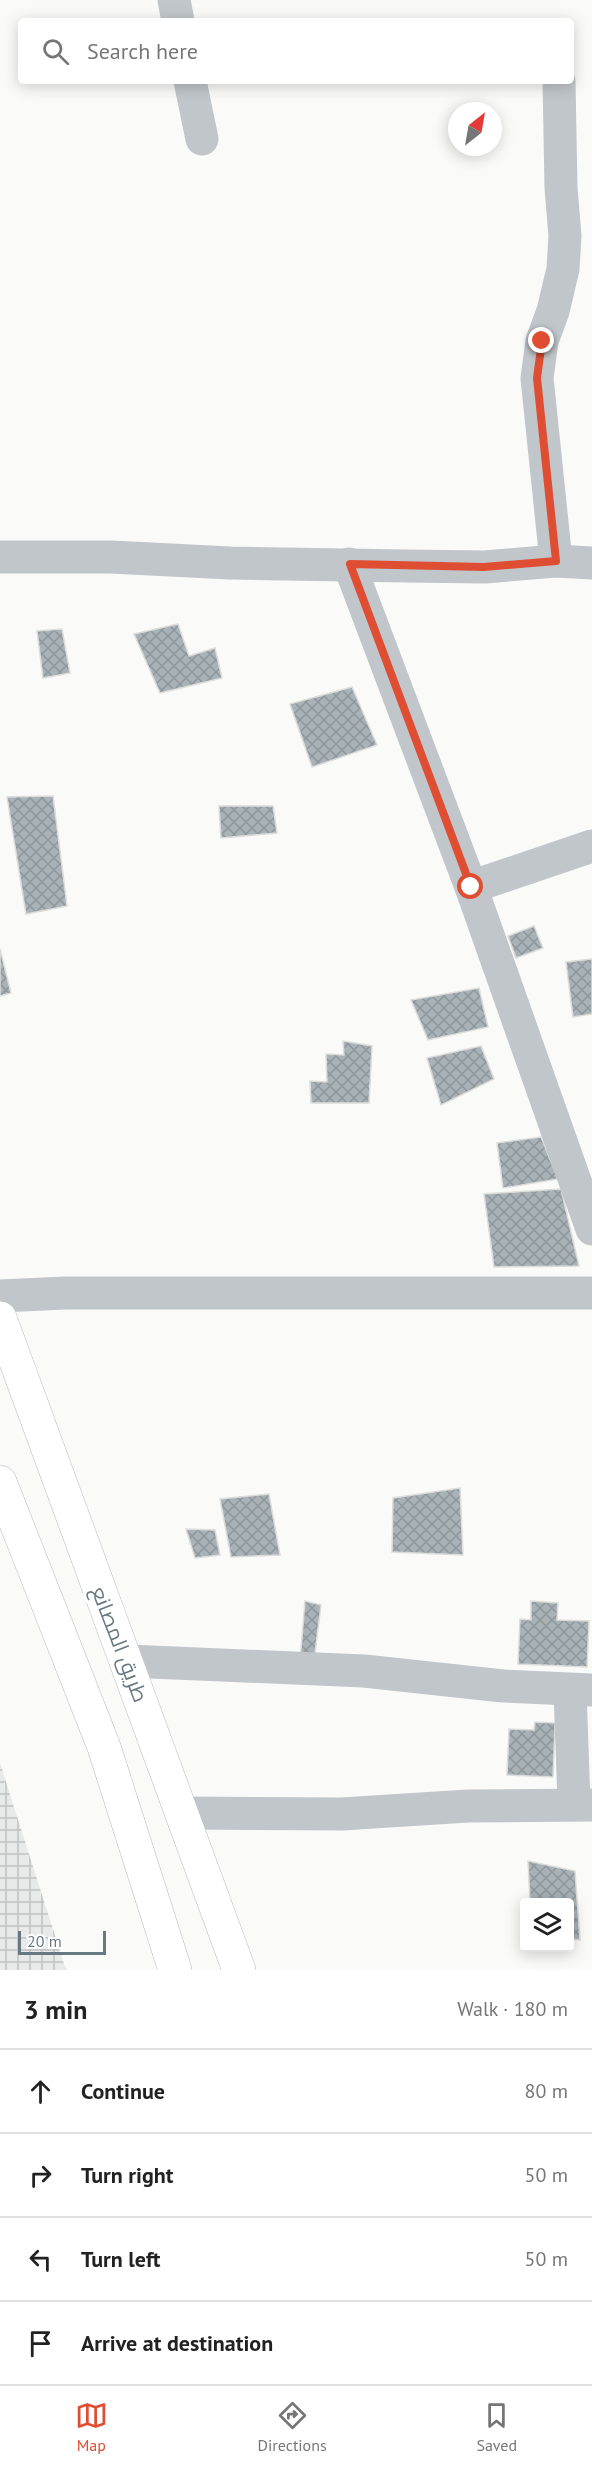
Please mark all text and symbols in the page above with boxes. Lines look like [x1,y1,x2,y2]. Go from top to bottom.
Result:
search box [18,18,574,84]
icon: search [39,35,72,68]
text: Search here [87,37,198,65]
north arrow [448,102,502,156]
route end [528,327,554,353]
route start [457,873,483,899]
street label: طريق المصانع [85,1582,154,1706]
map controls [520,1898,574,1952]
button: layers [520,1898,574,1952]
scale bar [18,1928,106,1956]
text: 20 m [27,1931,62,1951]
text: 3 min [24,1993,87,2026]
text: Walk · 180 m [457,1996,568,2022]
icon: ahead [24,2075,57,2108]
text: Continue [81,2077,165,2105]
text: 80 m [525,2078,568,2104]
icon: right [24,2159,57,2192]
text: Turn right [81,2161,173,2189]
text: 50 m [525,2162,568,2188]
icon: left [24,2243,57,2276]
text: Turn left [81,2245,161,2273]
text: 50 m [525,2246,568,2272]
icon: arrive [24,2327,57,2360]
text: Arrive at destination [81,2329,273,2357]
tab: Map [75,2399,108,2455]
tab: Directions [258,2399,327,2455]
tab: Saved [476,2399,517,2455]

